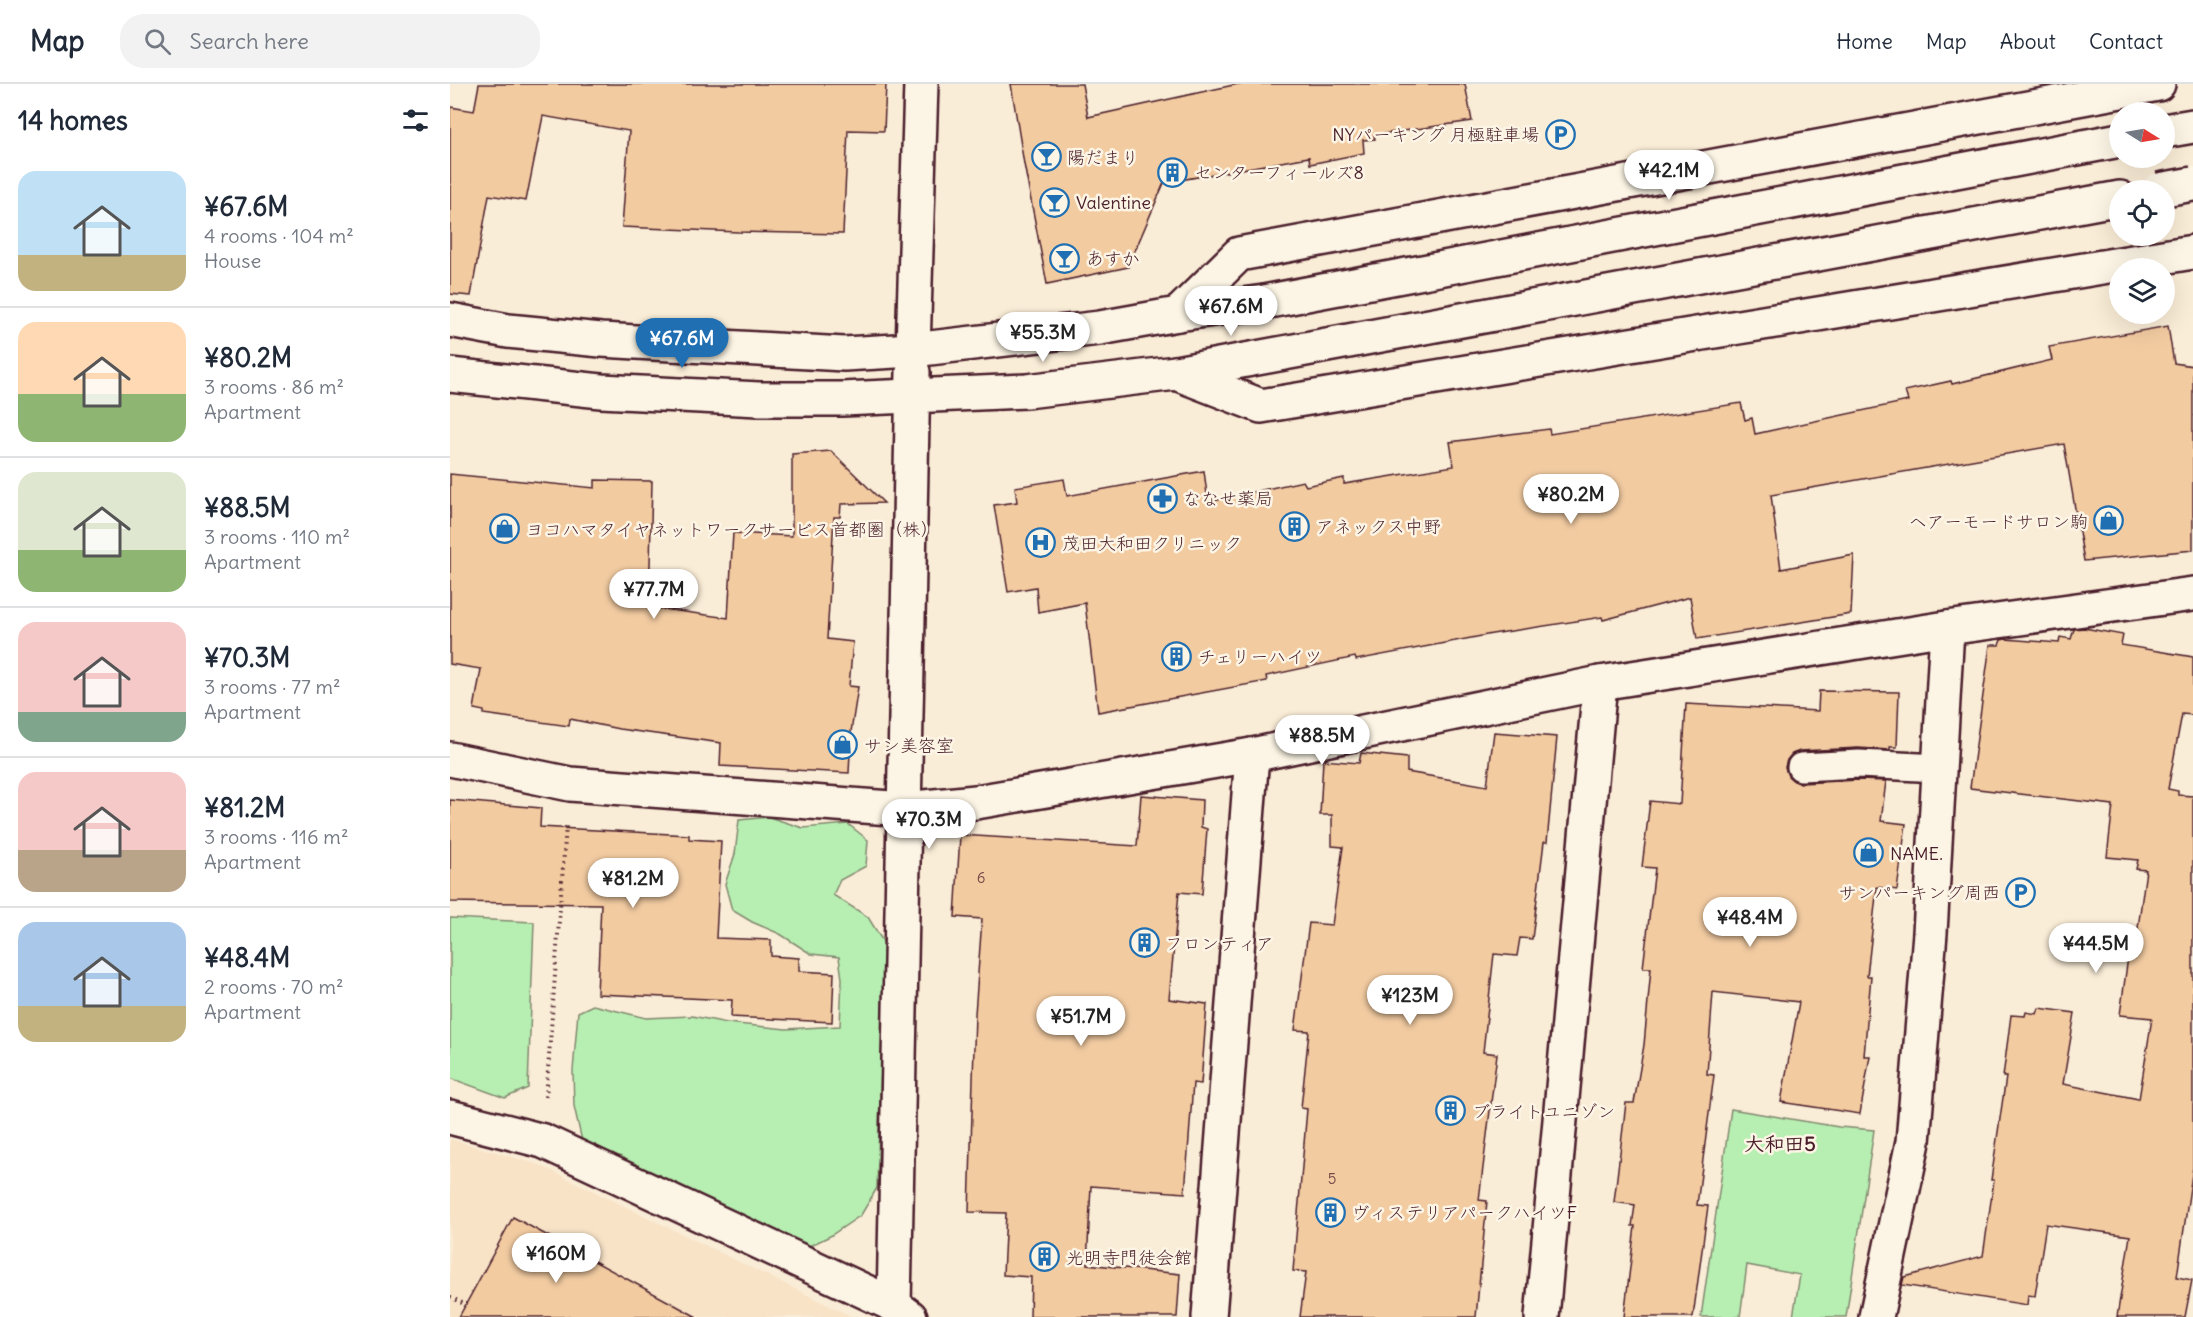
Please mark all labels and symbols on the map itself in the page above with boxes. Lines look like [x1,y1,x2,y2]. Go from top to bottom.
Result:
north arrow [2109,102,2175,168]
parking icon: NYパーキング 月極駐車場 [1544,118,1576,150]
place label: NYパーキング 月極駐車場 [1332,123,1539,146]
bar icon: 陽だまり [1030,141,1062,173]
place label: 陽だまり [1067,146,1139,169]
pin: ¥42.1M [1620,150,1718,201]
building icon: センターフィールズ8 [1157,156,1189,188]
place label: センターフィールズ8 [1194,161,1364,184]
bar icon: Valentine [1039,186,1071,218]
place label: Valentine [1076,191,1151,214]
bar icon: あすか [1049,242,1081,274]
place label: あすか [1086,247,1140,270]
pin: ¥67.6M [1182,286,1280,337]
pin: ¥55.3M [994,312,1092,363]
pin: ¥67.6M [633,318,731,369]
pin: ¥80.2M [1522,474,1620,525]
pharmacy icon: ななせ薬局 [1146,482,1178,514]
place label: ななせ薬局 [1183,487,1273,510]
shop icon: ヘアーモードサロン駒 [2093,505,2125,537]
building icon: アネックス中野 [1279,510,1311,542]
place label: ヘアーモードサロン駒 [1909,510,2088,533]
shop icon: ヨコハマタイヤネットワークサービス首都圏（株） [489,513,521,545]
place label: アネックス中野 [1316,515,1441,538]
place label: ヨコハマタイヤネットワークサービス首都圏（株） [526,518,939,541]
hospital icon: 茂田大和田クリニック [1025,527,1057,559]
place label: 茂田大和田クリニック [1062,532,1242,555]
pin: ¥77.7M [605,569,703,620]
building icon: チェリーハイツ [1161,640,1193,672]
place label: チェリーハイツ [1198,645,1322,668]
pin: ¥88.5M [1273,715,1371,766]
shop icon: サン美容室 [827,729,859,761]
place label: サン美容室 [864,734,954,757]
pin: ¥70.3M [880,799,978,850]
shop icon: NAME. [1853,837,1885,869]
place label: NAME. [1890,842,1943,865]
pin: ¥81.2M [584,858,682,909]
house number: 6 [977,868,985,887]
parking icon: サンパーキング周西 [2005,876,2037,908]
place label: サンパーキング周西 [1839,881,2000,904]
pin: ¥48.4M [1701,897,1799,948]
pin: ¥44.5M [2047,923,2145,974]
building icon: フロンティア [1128,927,1160,959]
place label: フロンティア [1165,932,1274,955]
pin: ¥123M [1368,975,1452,1026]
pin: ¥51.7M [1032,996,1130,1047]
building icon: ブライトユニゾン [1435,1095,1467,1127]
place label: ブライトユニゾン [1472,1100,1615,1123]
district label: 大和田5 [1744,1131,1816,1156]
house number: 5 [1328,1169,1336,1188]
building icon: ヴィステリアパークハイツF [1314,1196,1346,1228]
place label: ヴィステリアパークハイツF [1351,1201,1577,1224]
pin: ¥160M [514,1233,598,1284]
building icon: 光明寺門徒会館 [1029,1241,1061,1273]
place label: 光明寺門徒会館 [1066,1246,1192,1269]

